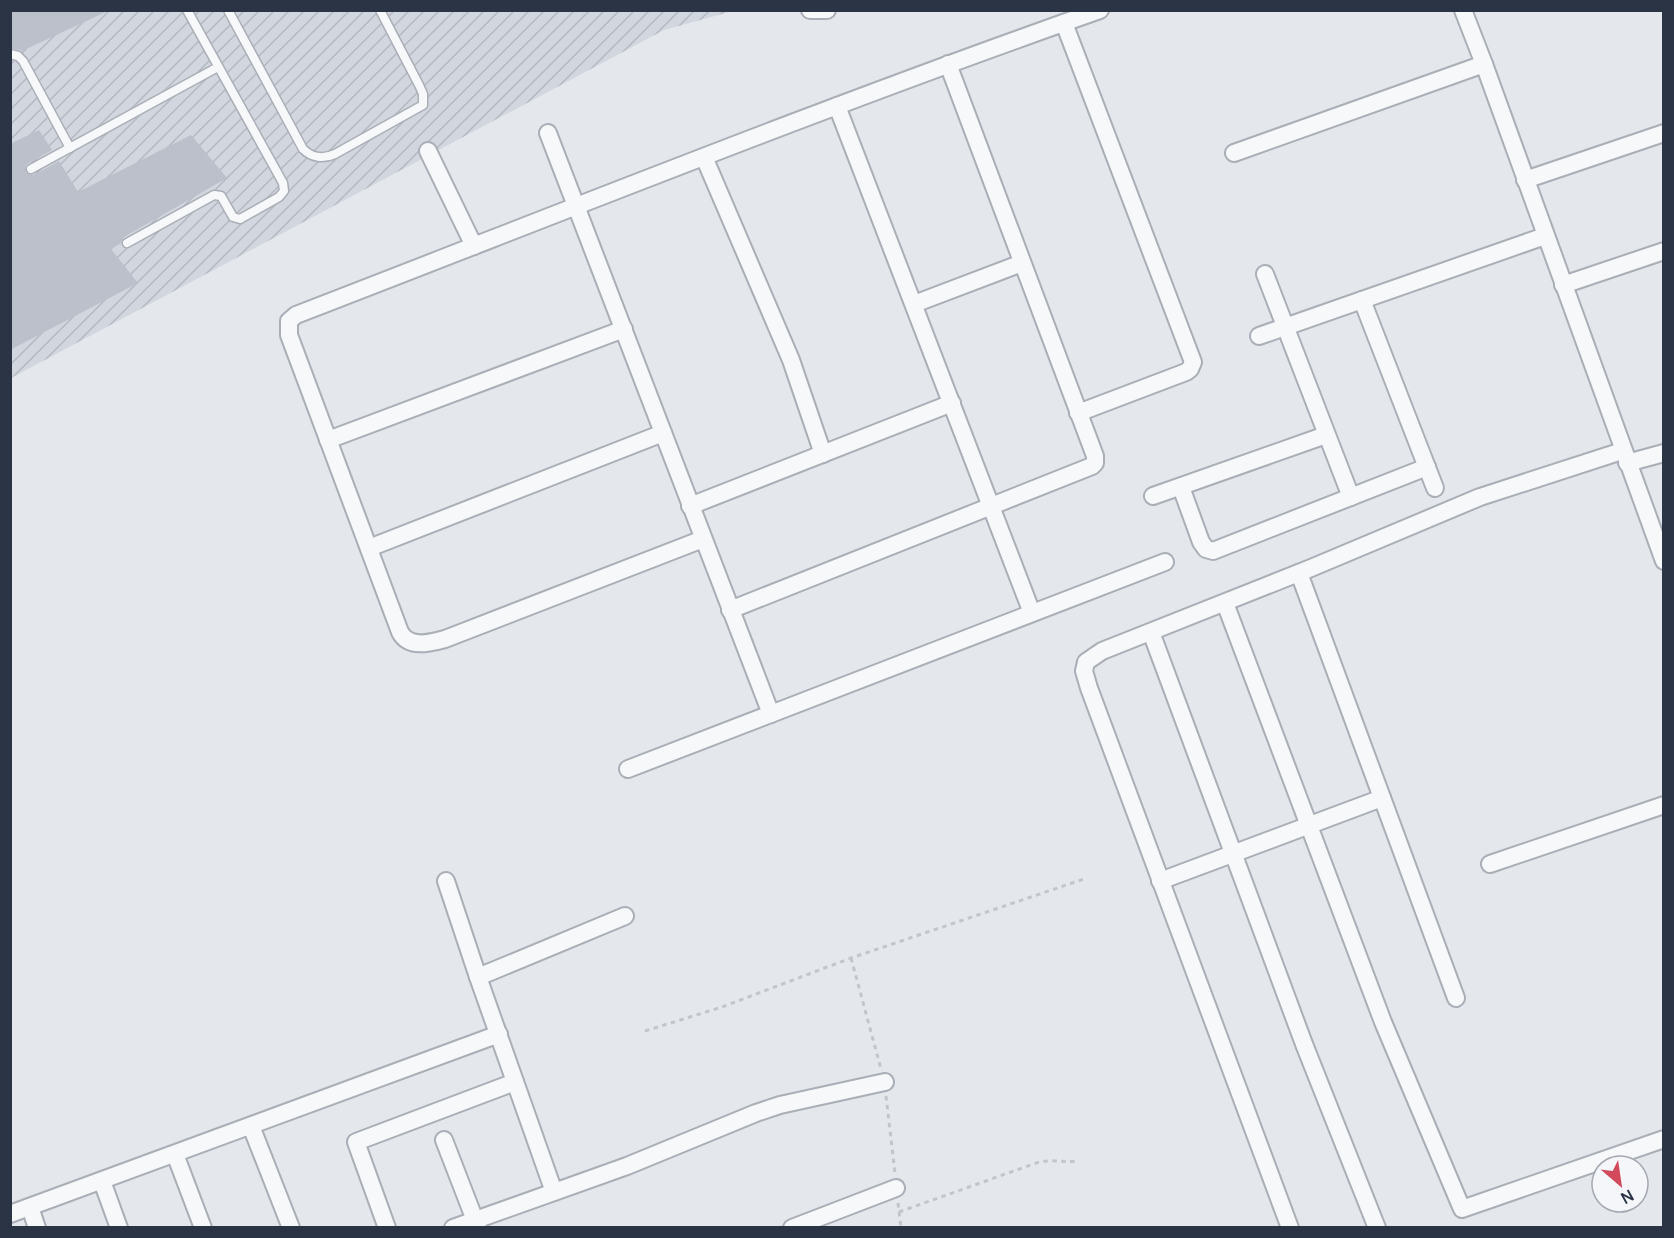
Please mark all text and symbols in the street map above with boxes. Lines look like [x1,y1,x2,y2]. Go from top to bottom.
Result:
north arrow [1590,1154,1650,1214]
text: N [1617,1185,1638,1210]

